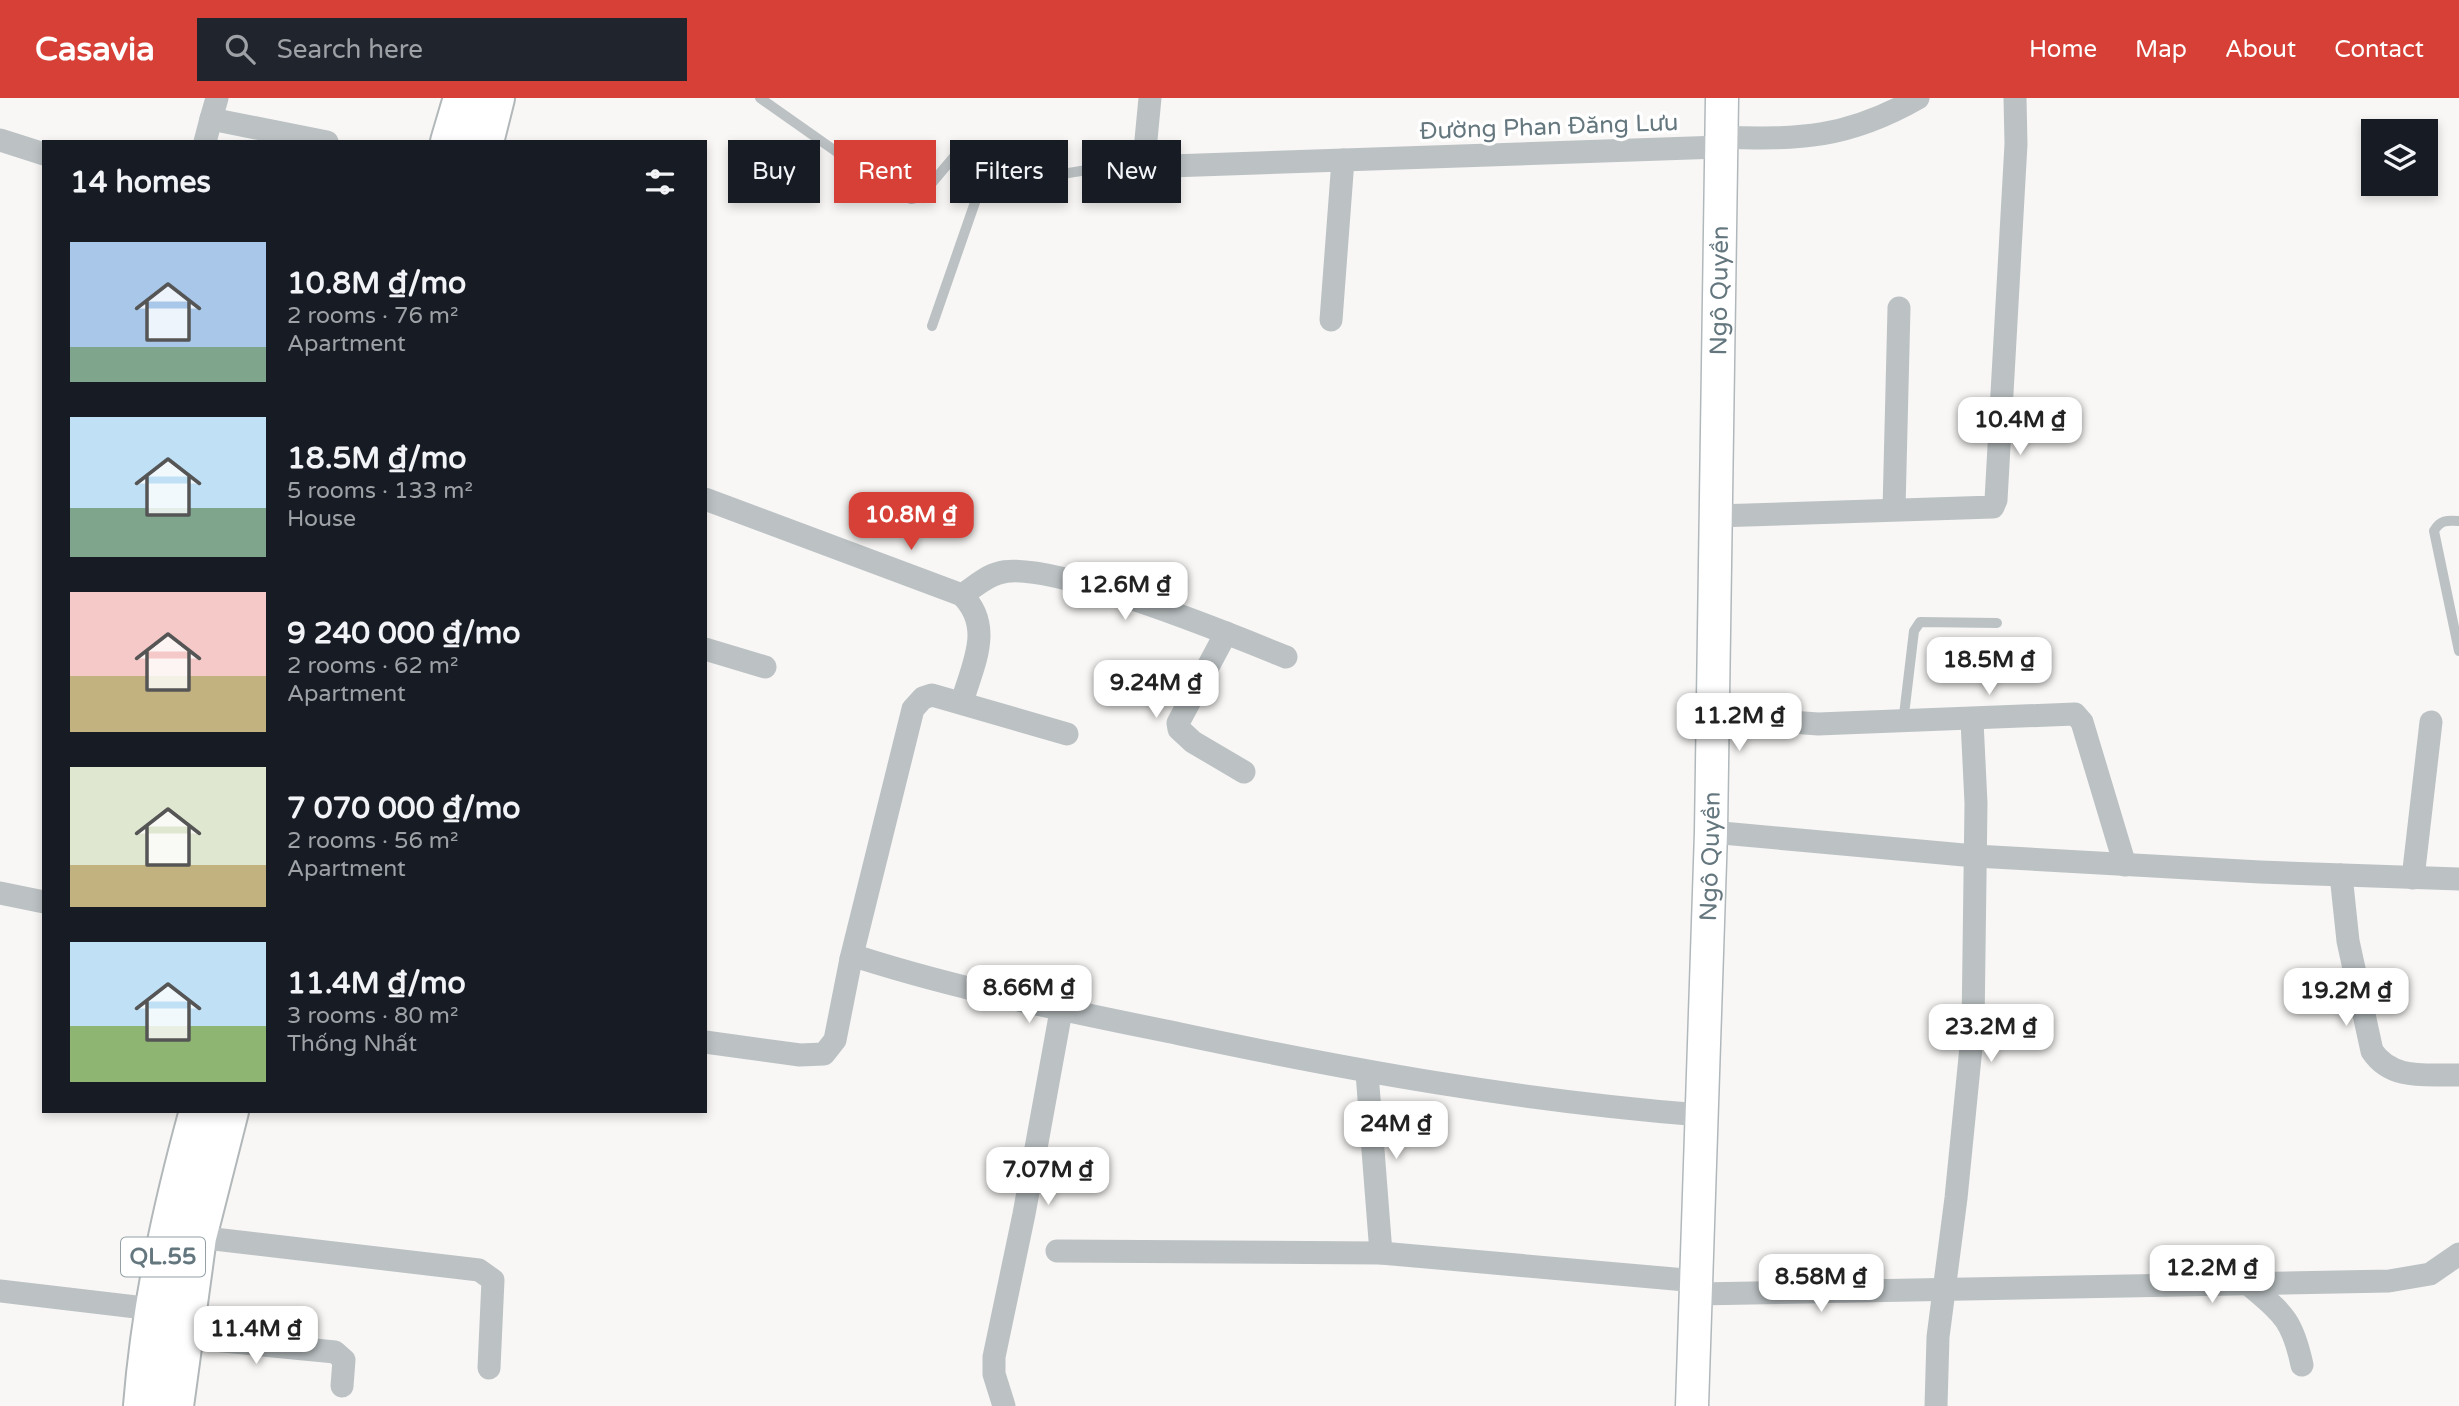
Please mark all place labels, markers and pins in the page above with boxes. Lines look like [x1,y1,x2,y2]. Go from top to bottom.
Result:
pin: 10.4M ₫ [1955,398,2085,457]
pin: 10.8M ₫ [846,492,976,552]
pin: 12.6M ₫ [1060,562,1190,622]
pin: 18.5M ₫ [1924,638,2054,697]
pin: 9.24M ₫ [1091,660,1221,720]
pin: 11.2M ₫ [1674,694,1804,753]
pin: 8.66M ₫ [964,965,1094,1025]
pin: 19.2M ₫ [2281,968,2411,1028]
pin: 23.2M ₫ [1926,1004,2056,1064]
pin: 24M ₫ [1347,1102,1445,1161]
pin: 7.07M ₫ [983,1148,1113,1207]
pin: 12.2M ₫ [2147,1246,2277,1305]
pin: 8.58M ₫ [1756,1254,1886,1314]
pin: 11.4M ₫ [191,1306,321,1366]

